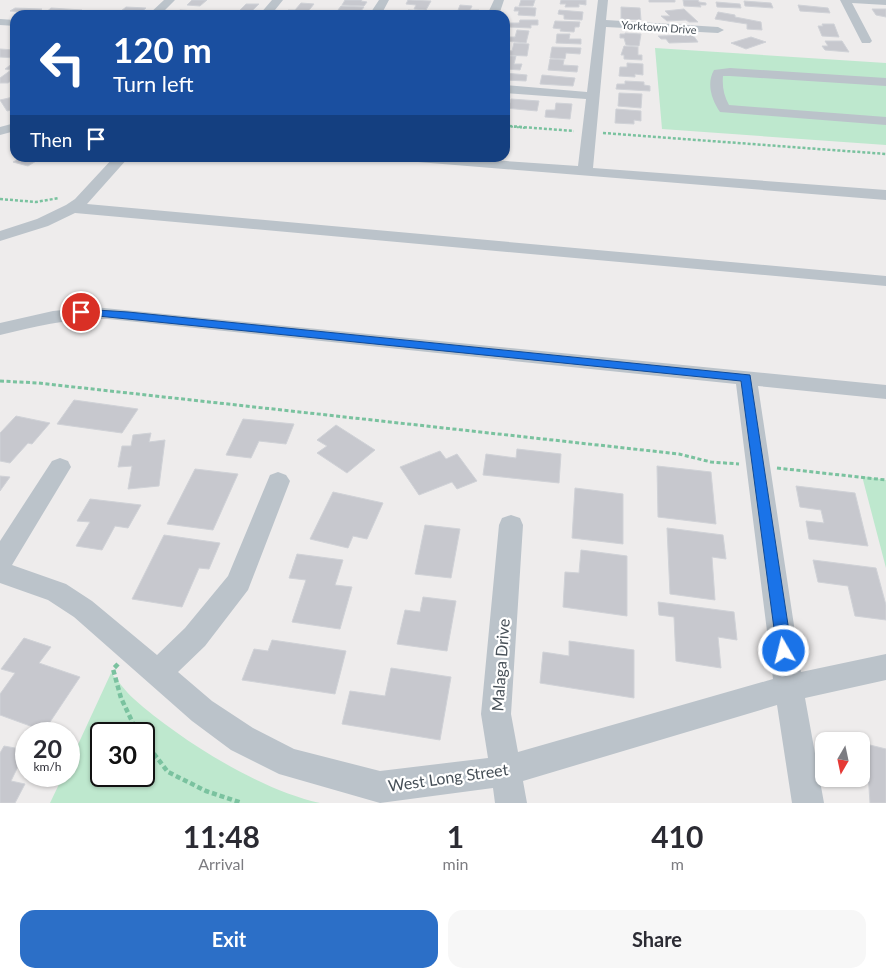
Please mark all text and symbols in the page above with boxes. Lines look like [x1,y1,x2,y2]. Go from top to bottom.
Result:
street label: Yorktown Drive [621,18,697,36]
text: 120 m [113,28,212,70]
icon: left [30,30,95,95]
text: Turn left [113,70,194,97]
icon: arrive [82,125,110,153]
text: Then [30,128,72,151]
pin [60,291,102,333]
icon: arrive [67,298,95,326]
street label: Malaga Drive [487,618,513,712]
position arrow [757,624,809,676]
speed limit sign: 30 [90,722,155,787]
north arrow [815,732,870,788]
map controls [815,732,870,787]
text: 20 [33,733,62,763]
text: km/h [33,759,62,774]
street label: West Long Street [387,759,510,795]
text: 11:48 [183,818,260,854]
text: 1 [447,818,464,854]
text: 410 [651,818,703,854]
text: Arrival [198,854,244,873]
text: min [443,854,469,873]
text: m [671,854,684,873]
button: Exit [20,910,438,968]
button: Share [448,910,866,968]

